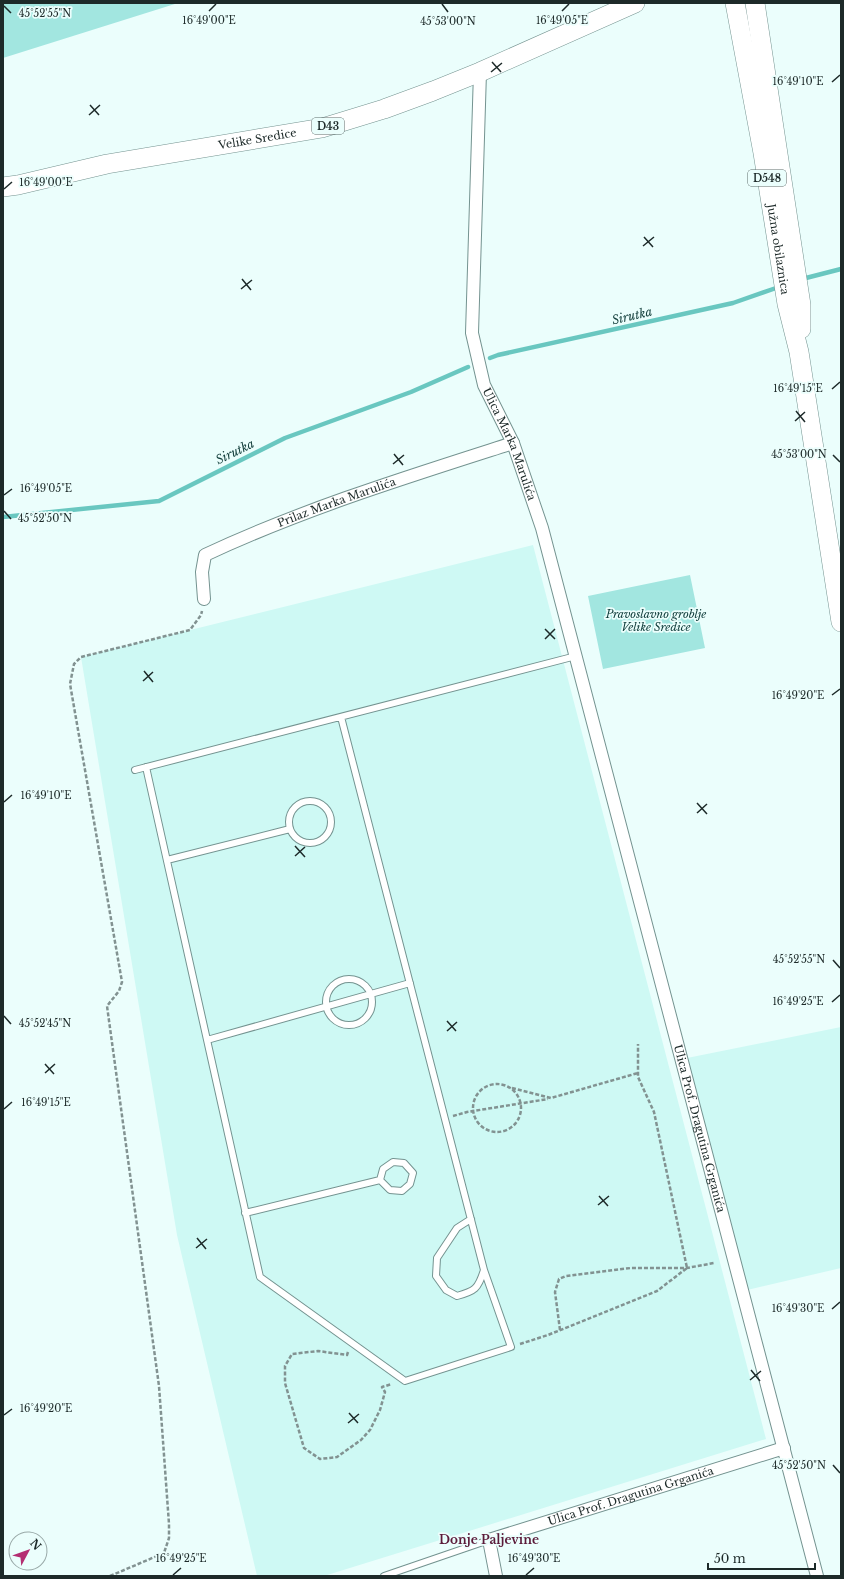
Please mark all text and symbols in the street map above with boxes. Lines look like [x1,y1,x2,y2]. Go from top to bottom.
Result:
text: 45°52'55"N [19,7,71,20]
text: 16°49'00"E [182,14,236,27]
text: 16°49'05"E [536,14,588,27]
text: 45°53'00"N [420,15,476,28]
text: 16°49'10"E [773,75,823,88]
road number: D43 [312,118,344,134]
street label: Velike Sredice [216,125,298,152]
road number: D548 [748,170,786,186]
text: 16°49'00"E [19,176,73,189]
street label: Južna obilaznica [764,201,793,296]
water label: Sirutka [610,304,654,327]
text: 16°49'15"E [773,382,823,395]
street label: Ulica Marka Marulića [479,385,539,503]
water label: Sirutka [213,436,257,467]
text: 45°53'00"N [771,448,827,461]
street label: Prilaz Marka Marulića [275,474,398,530]
text: 16°49'05"E [20,482,72,495]
text: 45°52'50"N [18,512,72,525]
park label: Pravoslavno groblje Velike Sredice [605,607,706,634]
text: 16°49'20"E [772,689,824,702]
text: 16°49'10"E [21,789,71,802]
text: 45°52'55"N [773,953,825,966]
text: 16°49'25"E [772,995,824,1008]
text: 45°52'45"N [19,1017,71,1030]
street label: Ulica Prof. Dragutina Grganića [671,1043,729,1215]
text: 16°49'15"E [21,1096,71,1109]
text: 16°49'30"E [772,1302,824,1315]
text: 16°49'20"E [20,1402,72,1415]
text: 45°52'50"N [772,1459,826,1472]
street label: Ulica Prof. Dragutina Grganića [546,1463,716,1528]
north arrow [8,1531,48,1571]
district label: Donje Paljevine [439,1532,539,1547]
text: N [27,1536,45,1553]
scale bar [708,1545,815,1571]
text: 50 m [714,1551,746,1566]
text: 16°49'25"E [155,1552,207,1565]
text: 16°49'30"E [508,1552,560,1565]

